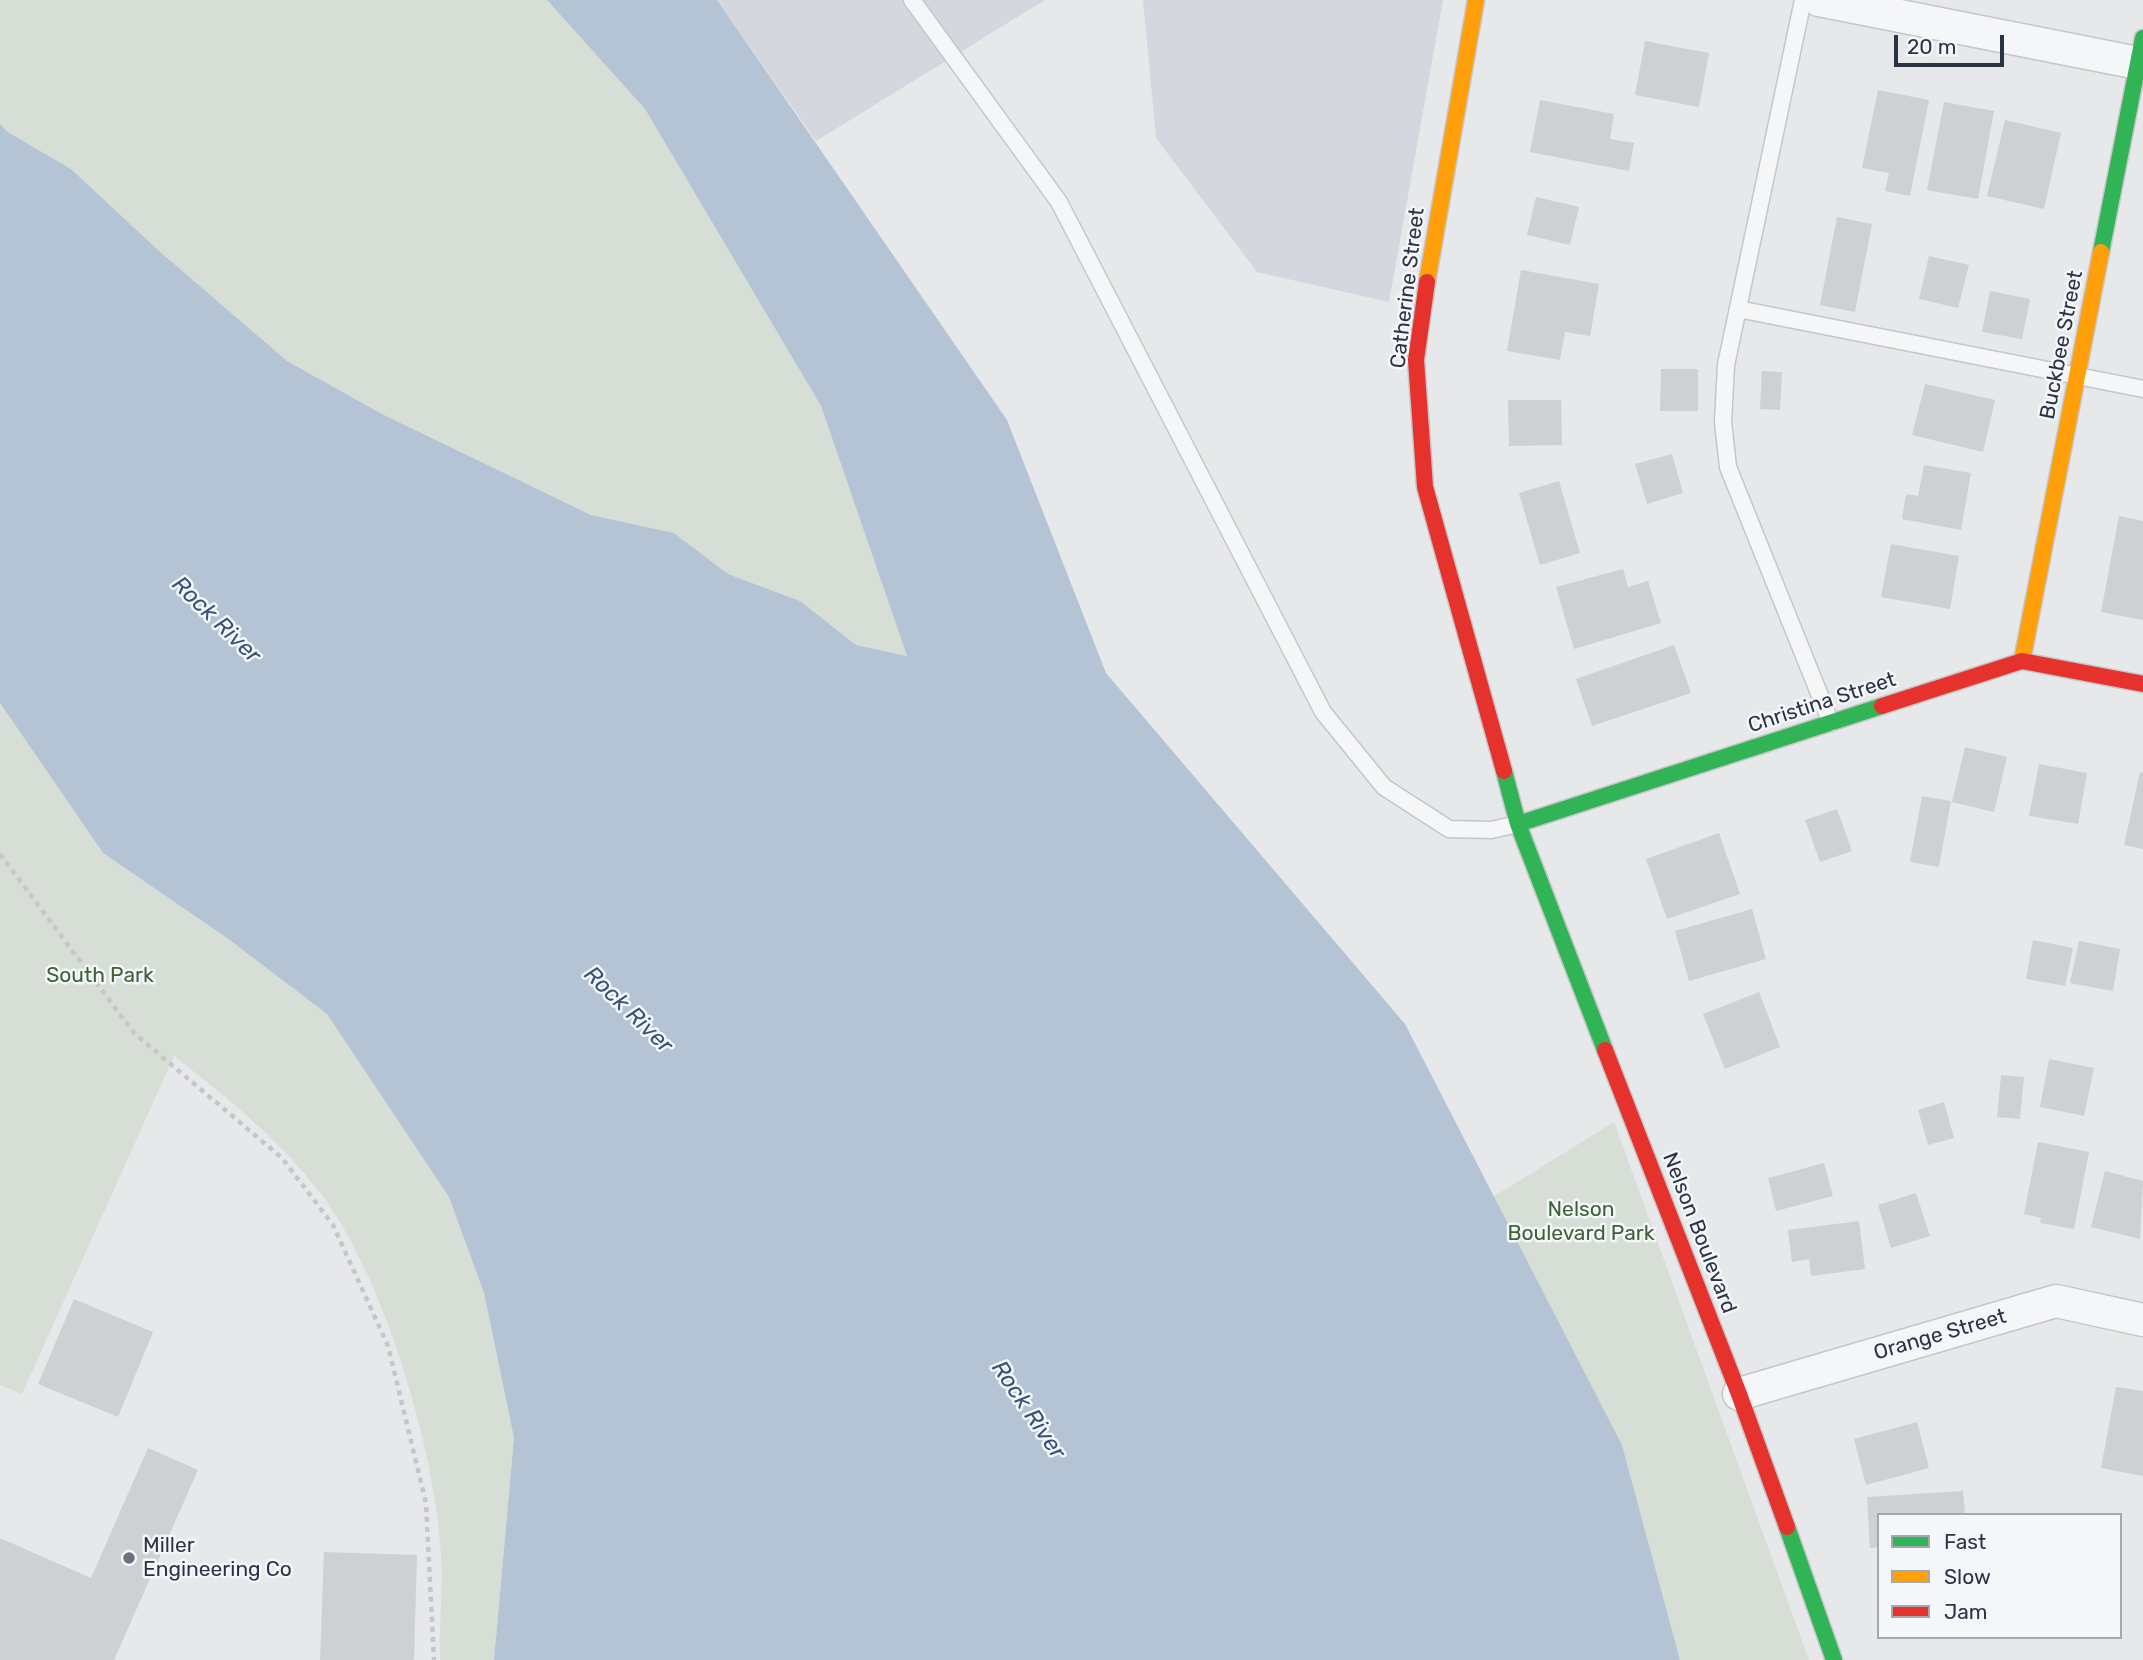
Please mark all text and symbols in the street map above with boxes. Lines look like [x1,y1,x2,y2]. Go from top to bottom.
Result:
scale bar [1898,21,2008,65]
text: 20 m [1907,34,1956,59]
street label: Catherine Street [1386,206,1430,370]
street label: Buckbee Street [2035,268,2089,422]
water label: Rock River [166,571,266,669]
street label: Christina Street [1745,667,1899,739]
water label: Rock River [578,961,678,1059]
park label: South Park [46,963,154,989]
street label: Nelson Boulevard [1657,1149,1741,1317]
park label: Nelson Boulevard Park [1507,1197,1655,1247]
street label: Orange Street [1871,1304,2009,1366]
water label: Rock River [985,1355,1071,1465]
legend [1877,1513,2122,1639]
text: Fast [1944,1529,1986,1554]
place label: Miller Engineering Co [143,1533,292,1583]
marker: Miller Engineering Co [121,1550,137,1566]
text: Slow [1944,1564,1991,1589]
text: Jam [1944,1599,1988,1624]

